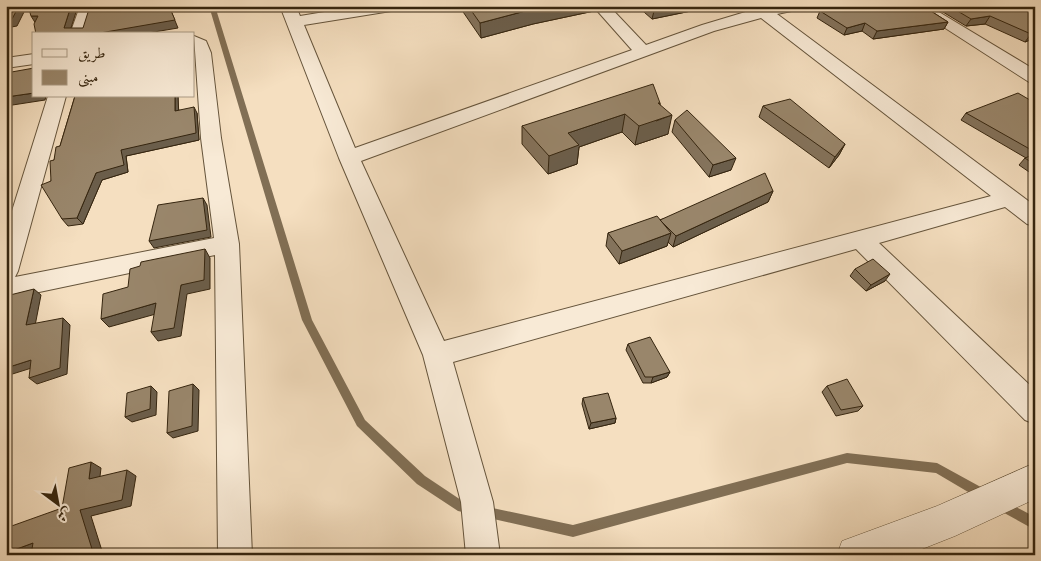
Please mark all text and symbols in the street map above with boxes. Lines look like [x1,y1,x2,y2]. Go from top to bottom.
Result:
legend [32,32,195,98]
text: طريق [78,44,105,65]
text: مبنى [78,68,98,89]
north arrow [32,478,82,528]
text: ش [53,502,75,526]

